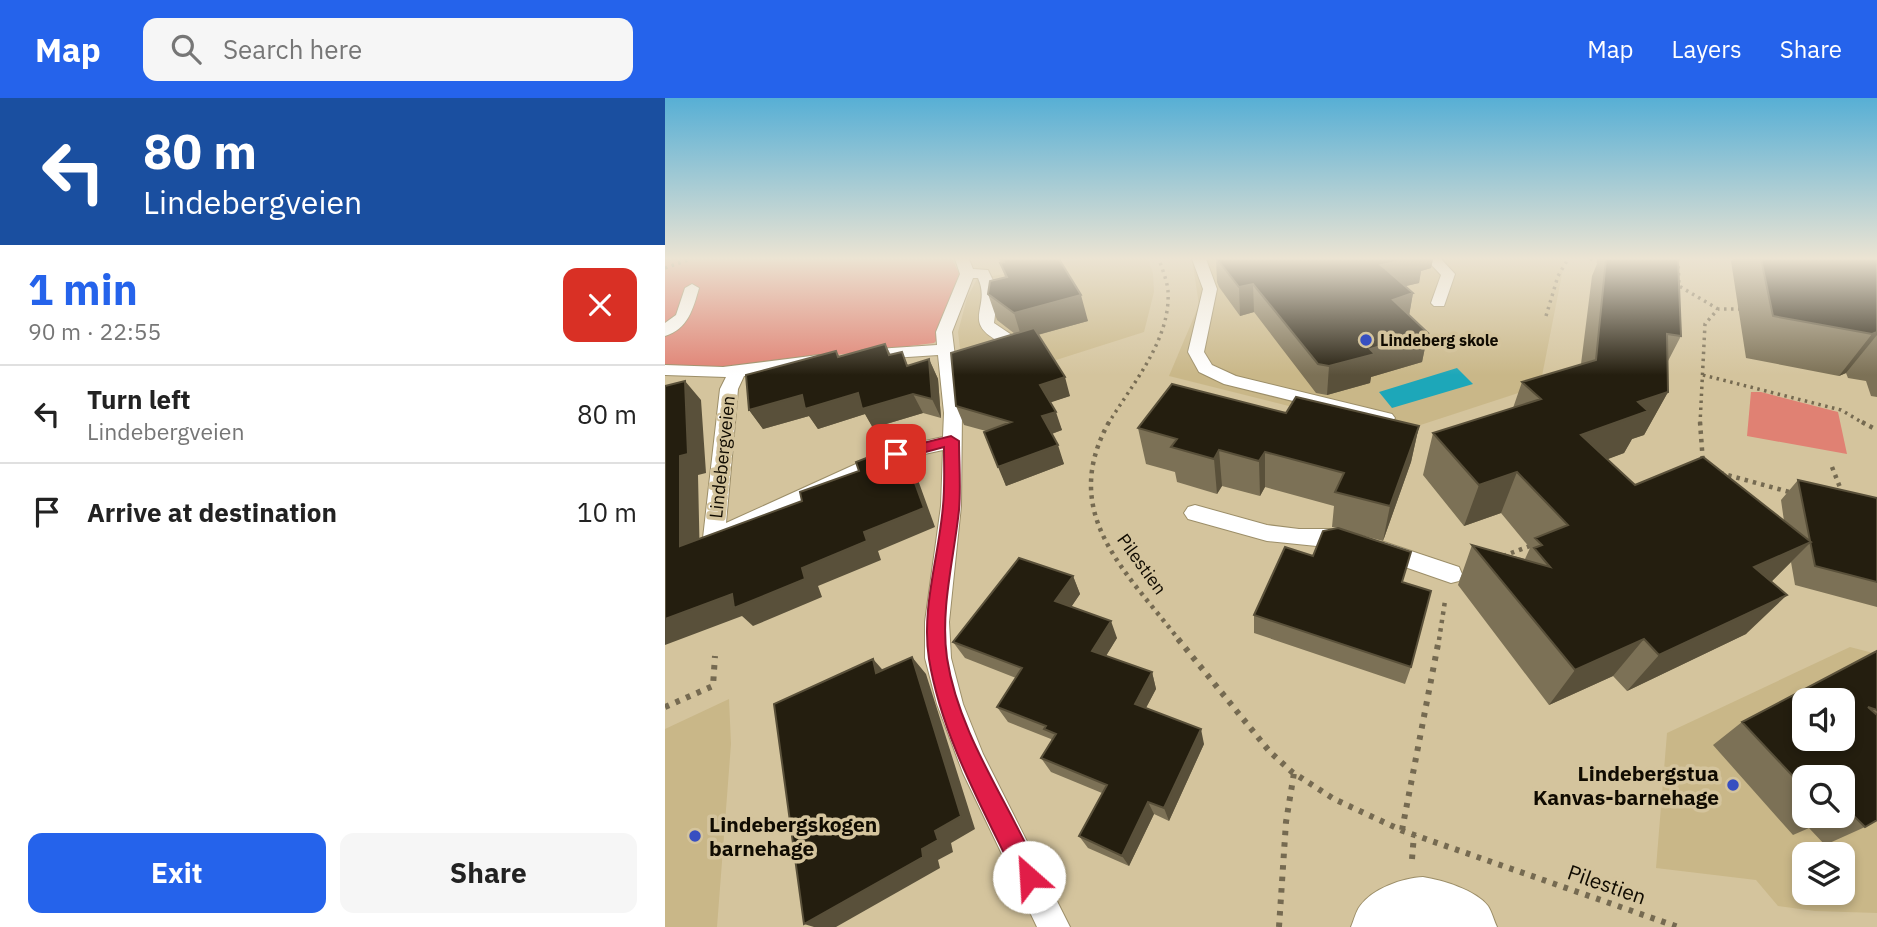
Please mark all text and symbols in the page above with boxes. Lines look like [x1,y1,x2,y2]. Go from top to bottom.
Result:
search box [143,18,633,81]
text: Map [35,28,101,71]
icon: search [167,30,205,68]
text: Search here [223,32,362,66]
text: Map [1587,33,1634,65]
text: Layers [1672,33,1742,65]
text: Share [1780,33,1842,65]
text: 80 m [143,119,257,182]
icon: left [28,126,119,217]
text: Lindebergveien [143,181,362,223]
text: 1 min [28,262,138,317]
button: close [563,268,637,342]
text: 90 m · 22:55 [28,316,161,346]
place label: Lindeberg skole [1380,330,1499,350]
marker: Lindeberg skole [1358,332,1374,348]
text: Turn left [87,382,190,416]
street label: Lindebergveien [704,394,740,520]
icon: left [28,395,66,433]
text: 80 m [577,397,637,431]
text: Lindebergveien [87,416,245,446]
pin [866,424,926,484]
icon: arrive [877,435,915,473]
icon: arrive [28,493,66,531]
text: Arrive at destination [87,495,337,529]
text: 10 m [577,495,637,529]
street label: Pilestien [1112,529,1172,599]
map controls [1792,688,1855,905]
button: sound [1792,688,1855,751]
place label: Lindebergstua Kanvas-barnehage [1533,759,1719,811]
button: search [1792,765,1855,828]
marker: Lindebergstua Kanvas-barnehage [1725,777,1741,793]
place label: Lindebergskogen barnehage [709,810,877,862]
marker: Lindebergskogen barnehage [687,828,703,844]
button: Exit [28,833,326,913]
button: Share [340,833,637,913]
position arrow [992,840,1066,914]
button: layers [1792,842,1855,905]
street label: Pilestien [1564,858,1650,910]

